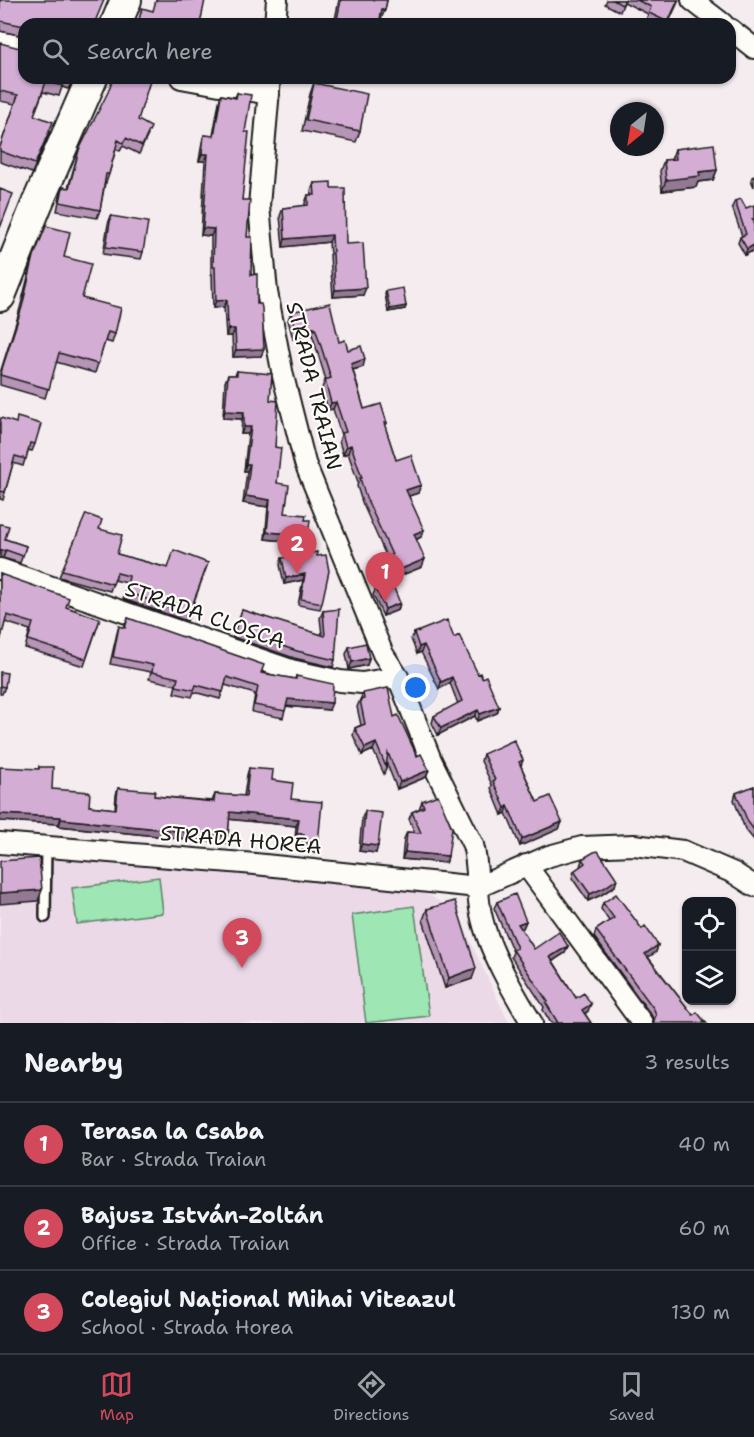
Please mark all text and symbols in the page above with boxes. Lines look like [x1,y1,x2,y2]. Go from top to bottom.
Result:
search box [18,18,736,84]
icon: search [39,35,72,68]
text: Search here [87,37,213,66]
north arrow [610,102,664,156]
street label: STRADA TRAIAN [280,299,348,473]
pin: 2 [278,524,316,574]
pin: 1 [366,552,404,602]
street label: STRADA CLOȘCA [121,575,288,656]
your location [401,673,430,702]
street label: STRADA HOREA [159,819,323,861]
map controls [682,897,736,1005]
button: locate [682,897,736,951]
pin: 3 [222,918,262,968]
button: layers [682,951,736,1005]
text: Nearby [24,1045,123,1080]
text: 3 results [644,1049,730,1075]
text: Terasa la Csaba [81,1117,264,1146]
text: 1 [39,1131,48,1157]
text: 40 m [678,1131,730,1157]
text: Bar · Strada Traian [81,1146,266,1172]
text: Bajusz István-Zoltán [81,1201,323,1230]
text: 2 [37,1215,51,1241]
text: 60 m [678,1215,730,1241]
text: Office · Strada Traian [81,1230,289,1256]
text: Colegiul Național Mihai Viteazul [81,1285,456,1314]
text: 3 [37,1299,51,1325]
text: 130 m [671,1299,730,1325]
text: School · Strada Horea [81,1314,293,1340]
tab: Map [100,1368,134,1425]
tab: Directions [333,1368,410,1425]
tab: Saved [609,1368,654,1425]

